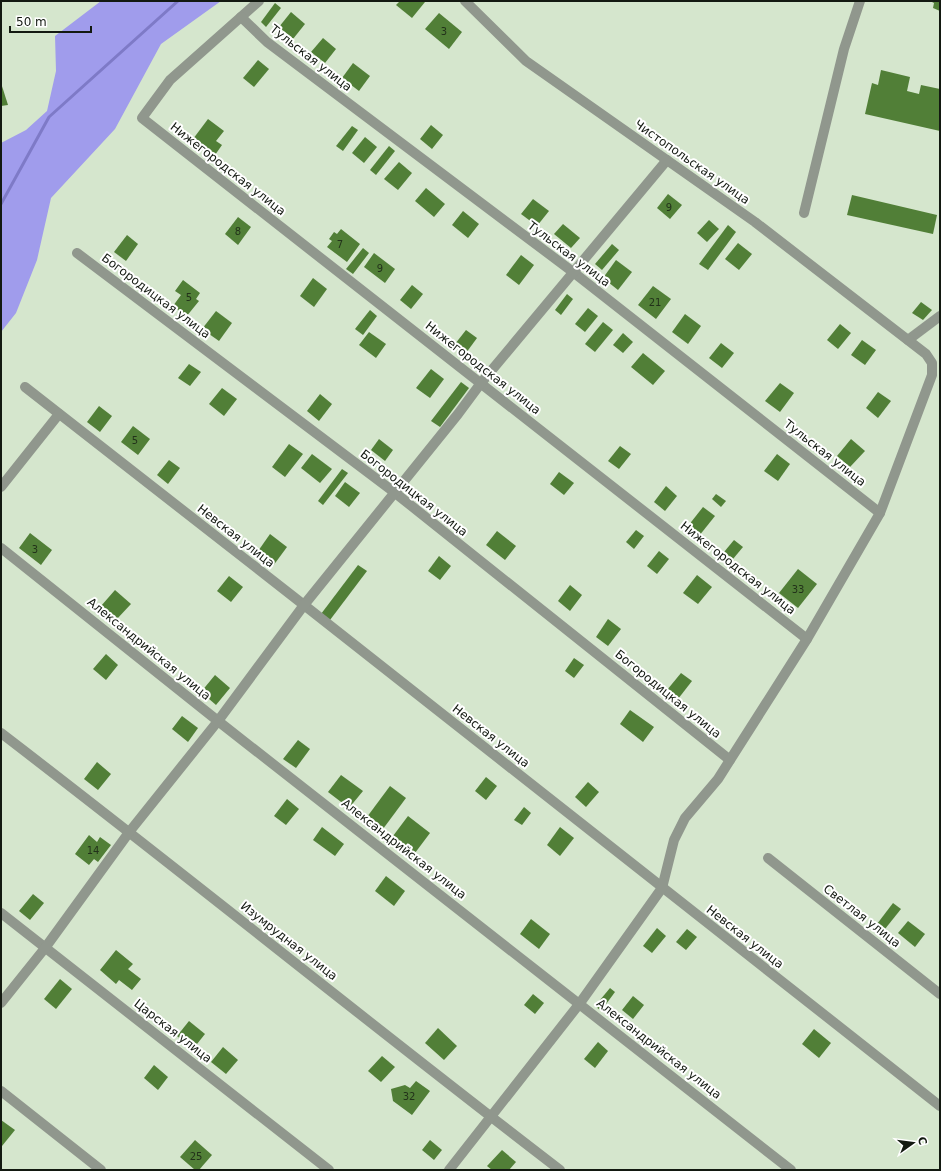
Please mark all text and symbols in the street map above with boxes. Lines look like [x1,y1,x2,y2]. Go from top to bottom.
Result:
scale bar [10,8,91,34]
text: 50 m [16,15,47,29]
street label: Тульская улица [267,21,355,94]
house number: 3 [441,26,447,37]
street label: Чистопольская улица [632,117,752,207]
street label: Нижегородская улица [168,120,288,218]
house number: 9 [666,202,672,213]
street label: Тульская улица [524,218,613,290]
house number: 8 [235,226,241,237]
house number: 7 [337,239,343,250]
street label: Богородицкая улица [99,251,213,341]
house number: 9 [377,263,383,274]
house number: 5 [186,292,192,303]
house number: 21 [649,297,661,308]
street label: Нижегородская улица [423,319,543,417]
street label: Тульская улица [781,416,869,489]
house number: 5 [132,435,138,446]
street label: Богородицкая улица [358,447,470,539]
street label: Невская улица [195,502,277,570]
street label: Нижегородская улица [678,519,798,617]
house number: 3 [32,544,38,555]
house number: 33 [792,584,804,595]
street label: Александрийская улица [85,595,213,703]
street label: Богородицкая улица [612,647,724,741]
street label: Невская улица [450,702,532,770]
street label: Александрийская улица [339,796,469,902]
house number: 14 [87,845,99,856]
street label: Светлая улица [821,882,903,950]
street label: Изумрудная улица [238,899,340,983]
street label: Невская улица [704,903,786,971]
street label: Царская улица [131,996,215,1066]
street label: Александрийская улица [594,996,724,1102]
house number: 32 [403,1091,415,1102]
north arrow [893,1123,933,1163]
text: С [915,1135,930,1146]
house number: 25 [190,1151,202,1162]

